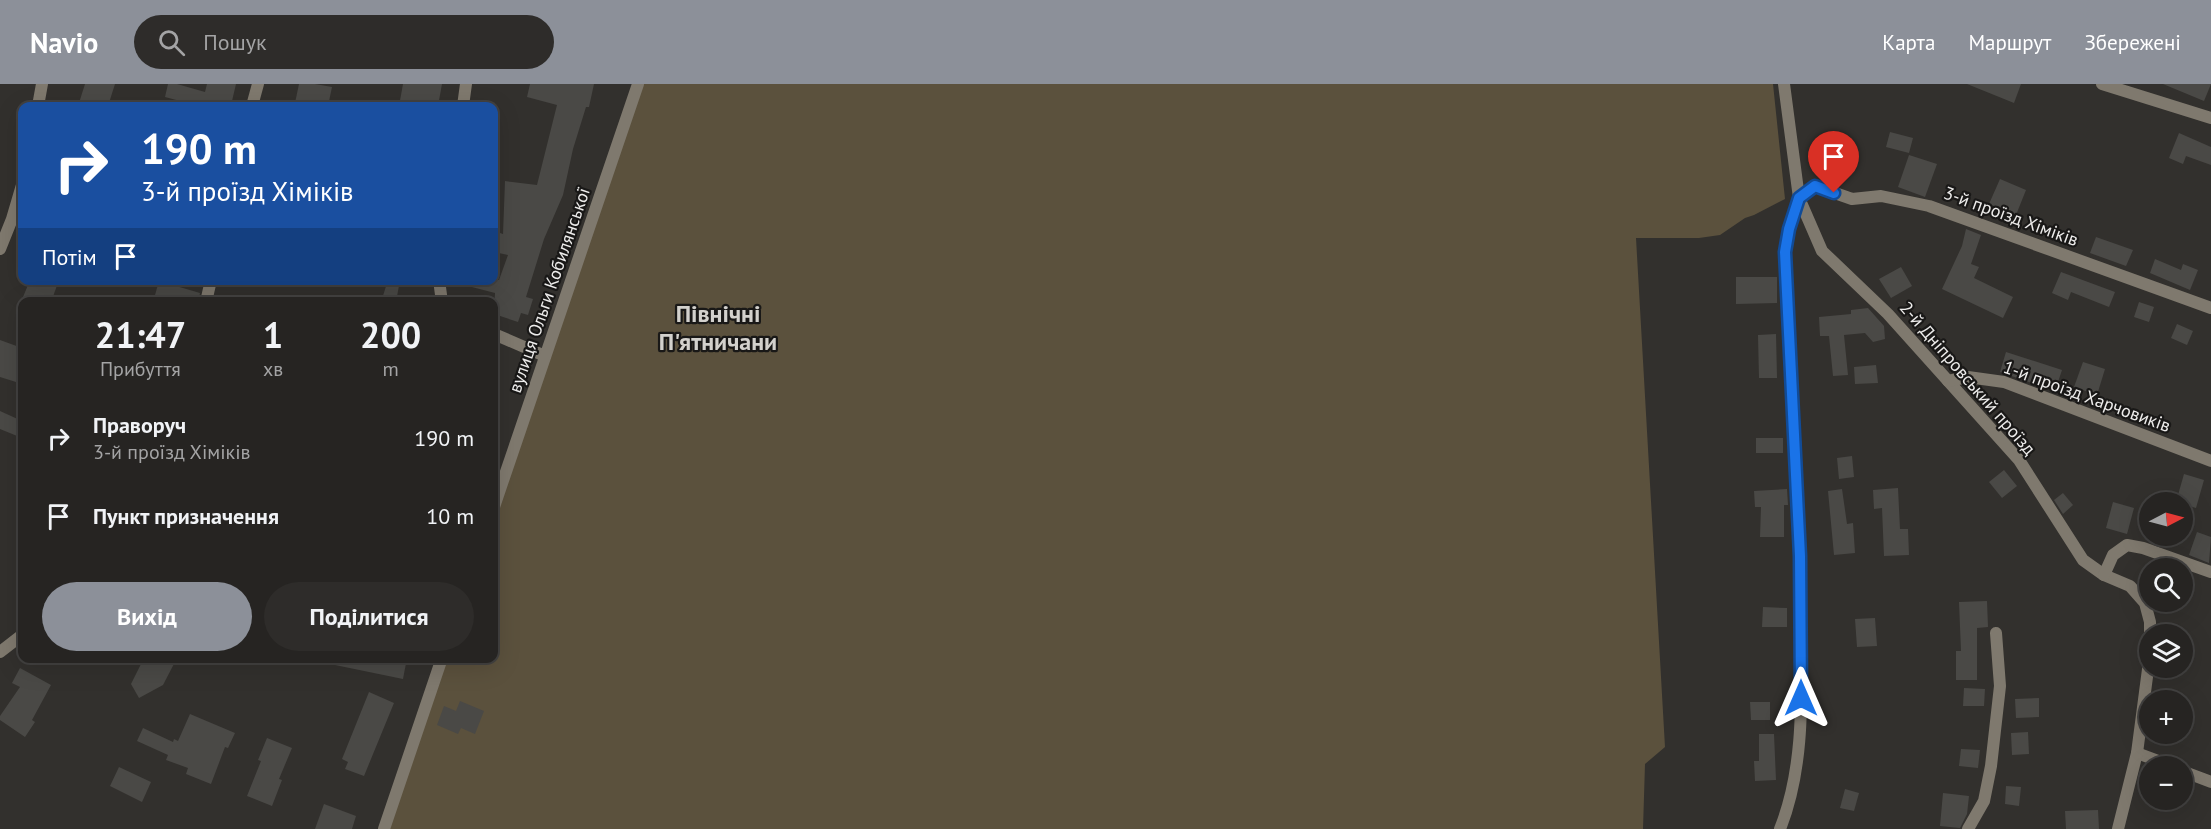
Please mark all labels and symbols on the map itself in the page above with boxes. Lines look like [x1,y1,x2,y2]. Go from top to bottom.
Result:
pin [1808,131,1859,193]
street label: 3-й проїзд Хіміків [1940,181,2082,251]
street label: вулиця Ольги Кобилянської [503,184,595,396]
street label: 2-й Дніпровський проїзд [1895,296,2041,460]
district label: Північні П'ятничани [659,298,777,357]
street label: 1-й проїзд Харчовиків [2000,355,2174,437]
north arrow [2139,492,2193,546]
position arrow [1769,666,1833,730]

